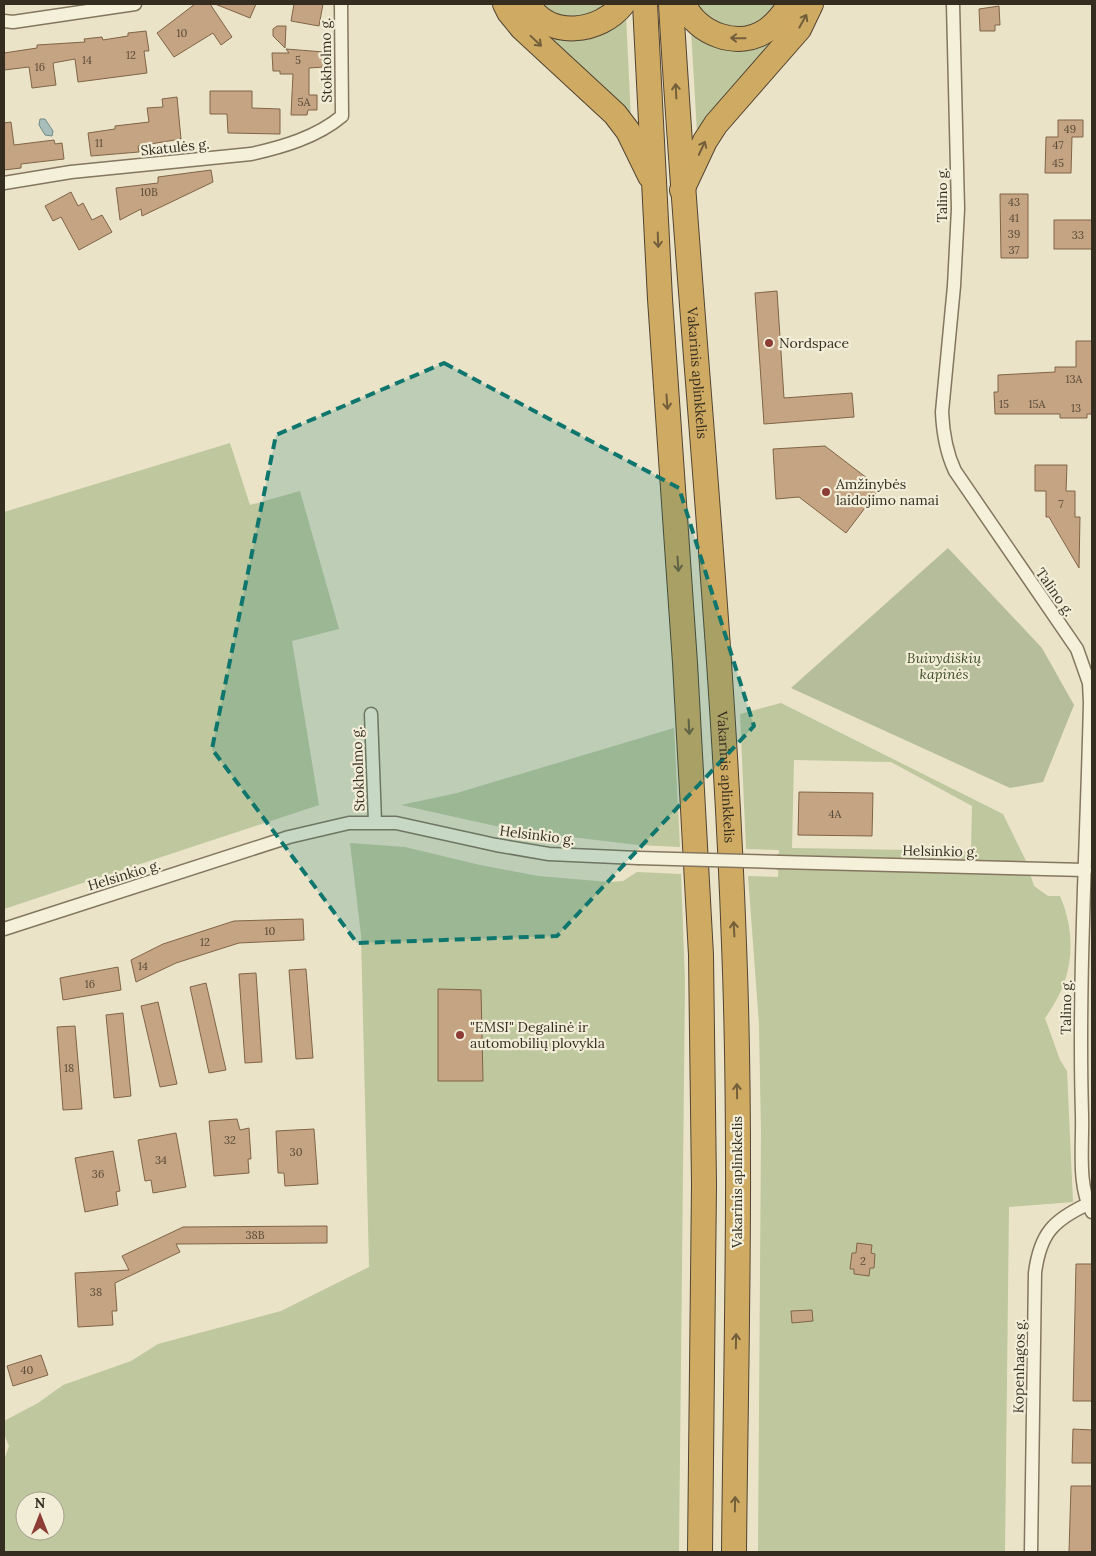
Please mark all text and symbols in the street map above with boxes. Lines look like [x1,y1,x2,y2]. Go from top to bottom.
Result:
one-way arrow [799,15,809,29]
street label: Stokholmo g. [316,17,336,103]
house number: 10 [177,26,188,40]
one-way arrow [730,33,746,42]
one-way arrow [530,35,543,47]
house number: 12 [126,48,136,62]
house number: 14 [82,53,92,67]
house number: 5 [295,53,301,67]
house number: 16 [35,60,45,74]
one-way arrow [671,83,680,99]
house number: 5A [298,95,312,109]
house number: 49 [1064,122,1076,136]
street label: Skatulės g. [140,134,210,160]
house number: 11 [95,136,103,150]
house number: 47 [1052,138,1064,152]
one-way arrow [698,141,707,156]
house number: 45 [1052,156,1064,170]
street label: Talino g. [933,167,951,223]
house number: 10B [140,185,158,199]
house number: 43 [1008,195,1020,209]
house number: 41 [1009,211,1019,225]
house number: 39 [1008,227,1020,241]
house number: 33 [1072,228,1084,242]
one-way arrow [653,232,662,248]
house number: 37 [1009,243,1019,257]
street label: Vakarinis aplinkkelis [683,306,711,440]
place label: Nordspace [779,334,849,352]
marker: Nordspace [763,337,775,349]
house number: 13A [1065,372,1084,386]
one-way arrow [662,394,671,410]
house number: 15 [999,397,1009,411]
house number: 15A [1029,397,1047,411]
house number: 13 [1071,401,1081,415]
place label: Amžinybės laidojimo namai [835,475,939,509]
marker: Amžinybės laidojimo namai [820,486,832,498]
house number: 7 [1058,497,1064,511]
one-way arrow [674,556,683,572]
street label: Talino g. [1032,564,1078,620]
park label: Buivydiškių kapinės [907,649,982,683]
street label: Vakarinis aplinkkelis [713,710,739,843]
one-way arrow [684,718,693,734]
street label: Stokholmo g. [348,726,368,812]
house number: 4A [829,807,843,821]
street label: Helsinkio g. [498,821,576,849]
street label: Helsinkio g. [902,841,978,861]
street label: Helsinkio g. [85,855,163,895]
one-way arrow [729,921,738,937]
house number: 10 [265,924,276,938]
house number: 12 [200,935,210,949]
house number: 14 [138,959,148,973]
house number: 16 [85,977,95,991]
street label: Talino g. [1057,979,1075,1035]
place label: "EMSI" Degalinė ir automobilių plovykla [470,1018,605,1052]
marker: "EMSI" Degalinė ir automobilių plovykla [454,1029,466,1041]
house number: 18 [64,1061,74,1075]
one-way arrow [732,1083,742,1100]
street label: Vakarinis aplinkkelis [728,1116,746,1249]
house number: 32 [224,1133,236,1147]
house number: 30 [290,1145,303,1159]
house number: 34 [155,1153,167,1167]
house number: 36 [92,1167,104,1181]
house number: 38B [245,1228,265,1242]
house number: 2 [860,1254,866,1268]
house number: 38 [90,1285,102,1299]
street label: Kopenhagos g. [1009,1318,1029,1414]
one-way arrow [731,1333,741,1350]
house number: 40 [21,1363,34,1377]
north arrow [15,1491,65,1541]
text: N [35,1494,46,1512]
one-way arrow [730,1496,740,1512]

